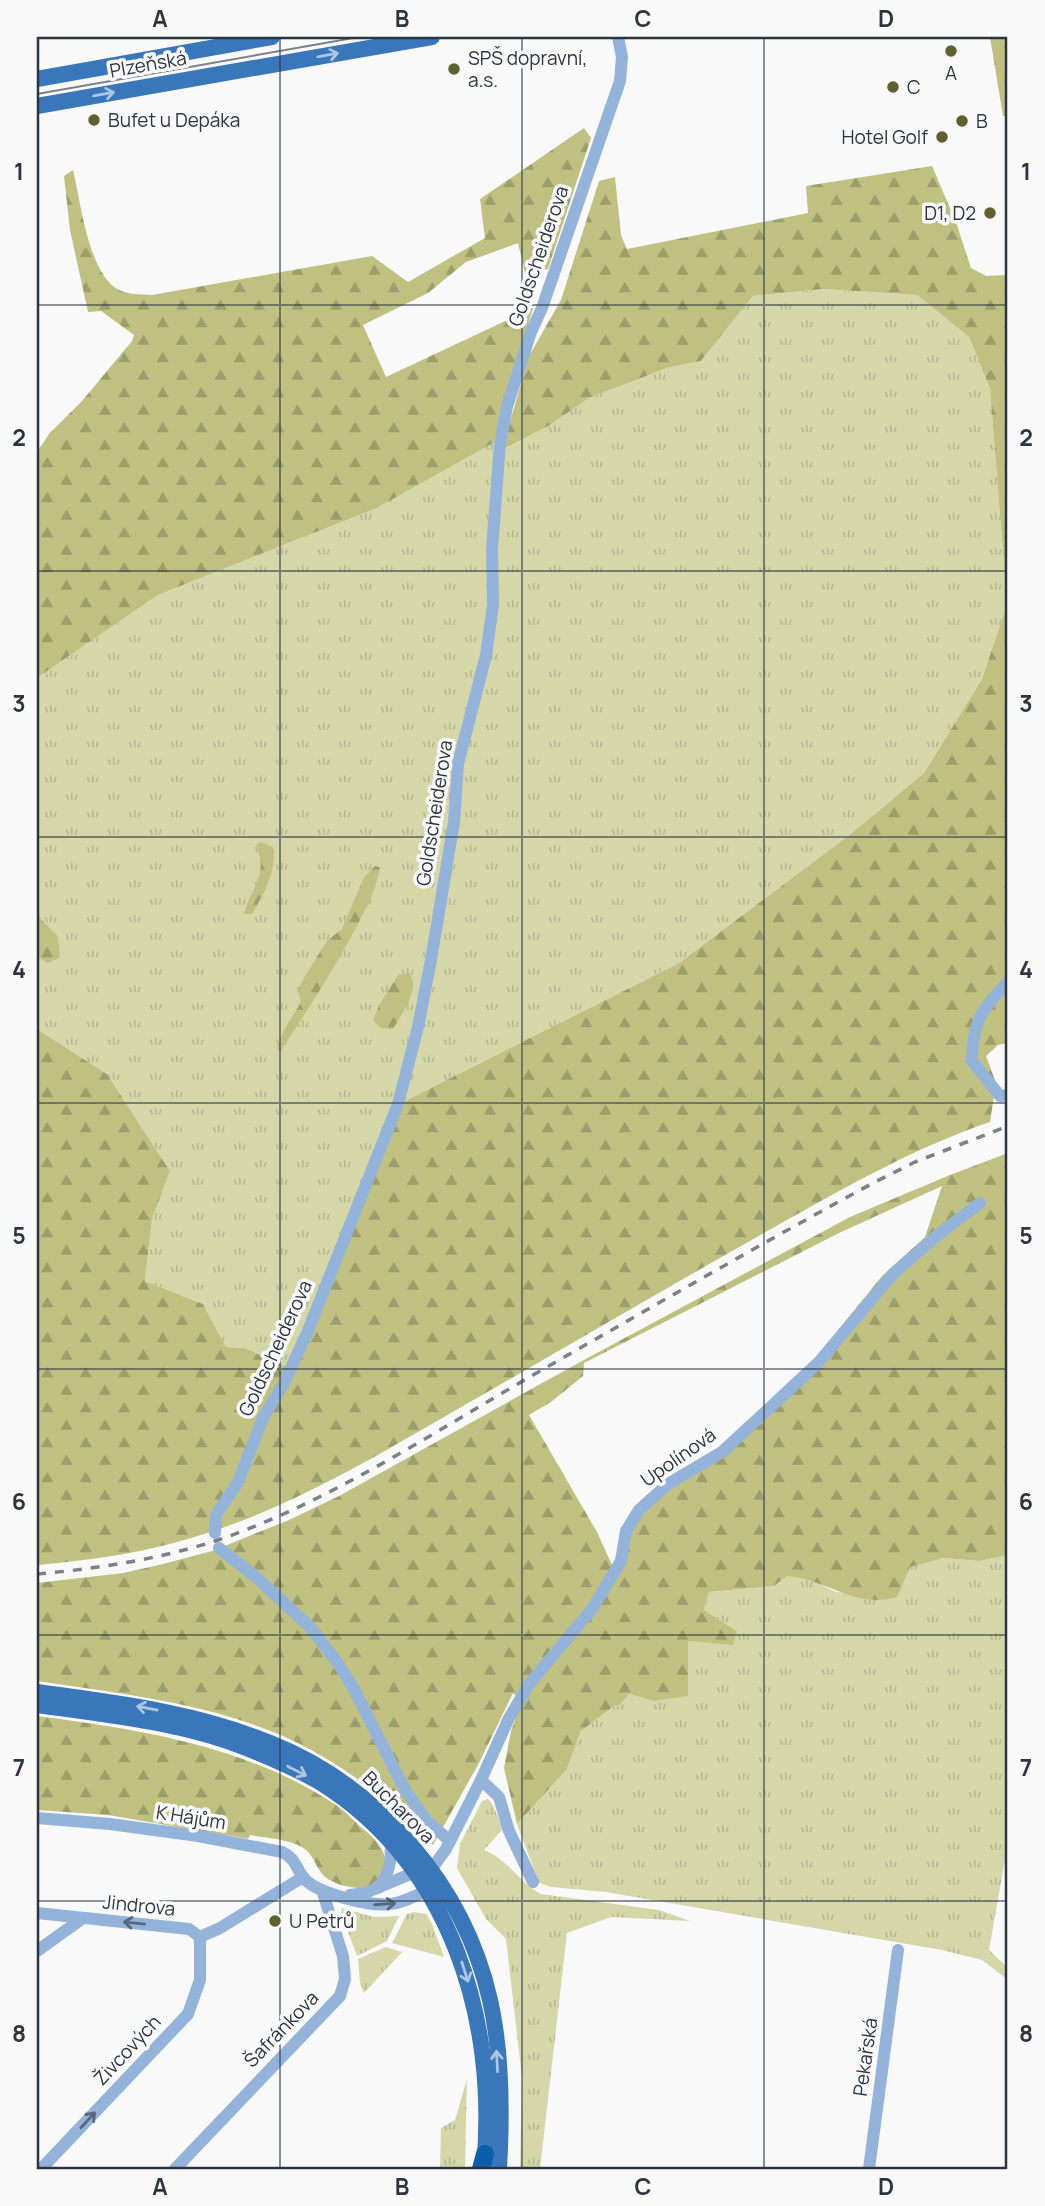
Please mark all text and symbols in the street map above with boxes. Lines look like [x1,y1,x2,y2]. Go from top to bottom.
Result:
text: A [152,2,168,34]
text: B [395,2,409,34]
text: C [635,2,652,34]
text: D [878,2,894,34]
marker: A [943,43,959,59]
street label: Plzeňská [108,44,188,84]
place label: SPŠ dopravní, a.s. [468,45,588,93]
one-way arrow [316,47,339,61]
place label: A [945,60,957,86]
marker: SPŠ dopravní, a.s. [446,61,462,77]
place label: C [907,74,921,100]
marker: C [885,79,901,95]
one-way arrow [92,86,115,100]
place label: Bufet u Depáka [108,107,240,133]
place label: B [976,108,988,134]
marker: Bufet u Depáka [86,112,102,128]
marker: B [954,113,970,129]
place label: Hotel Golf [841,124,928,150]
marker: Hotel Golf [934,129,950,145]
text: 1 [14,155,24,187]
text: 1 [1021,155,1031,187]
street label: Goldscheiderova [502,182,574,330]
place label: D1, D2 [924,200,976,226]
marker: D1, D2 [982,205,998,221]
text: 2 [12,421,26,453]
text: 2 [1019,421,1033,453]
text: 3 [12,687,26,719]
text: 3 [1019,687,1033,719]
street label: Goldscheiderova [410,738,458,888]
text: 4 [12,953,26,985]
text: 4 [1019,953,1033,985]
text: 5 [12,1219,26,1251]
text: 5 [1019,1219,1033,1251]
street label: Goldscheiderova [232,1276,318,1420]
street label: Upolínová [635,1422,721,1492]
text: 6 [12,1485,26,1517]
text: 6 [1019,1485,1033,1517]
one-way arrow [136,1701,159,1714]
text: 7 [13,1751,25,1783]
text: 7 [1020,1751,1032,1783]
one-way arrow [286,1764,307,1778]
street label: Bucharova [357,1765,441,1849]
street label: K Hájům [154,1799,228,1835]
street label: Jindrova [101,1888,177,1922]
one-way arrow [373,1897,396,1910]
place label: U Petrů [289,1908,354,1934]
marker: U Petrů [267,1913,283,1929]
one-way arrow [124,1917,146,1930]
one-way arrow [459,1961,472,1983]
street label: Šafránkova [238,1985,324,2073]
street label: Živcových [88,2009,166,2091]
street label: Pekařská [847,2016,883,2098]
text: 8 [12,2017,26,2049]
text: 8 [1019,2017,1033,2049]
one-way arrow [491,2050,504,2073]
one-way arrow [79,2112,96,2129]
text: A [152,2170,168,2202]
text: B [395,2170,409,2202]
text: C [635,2170,652,2202]
text: D [878,2170,894,2202]

